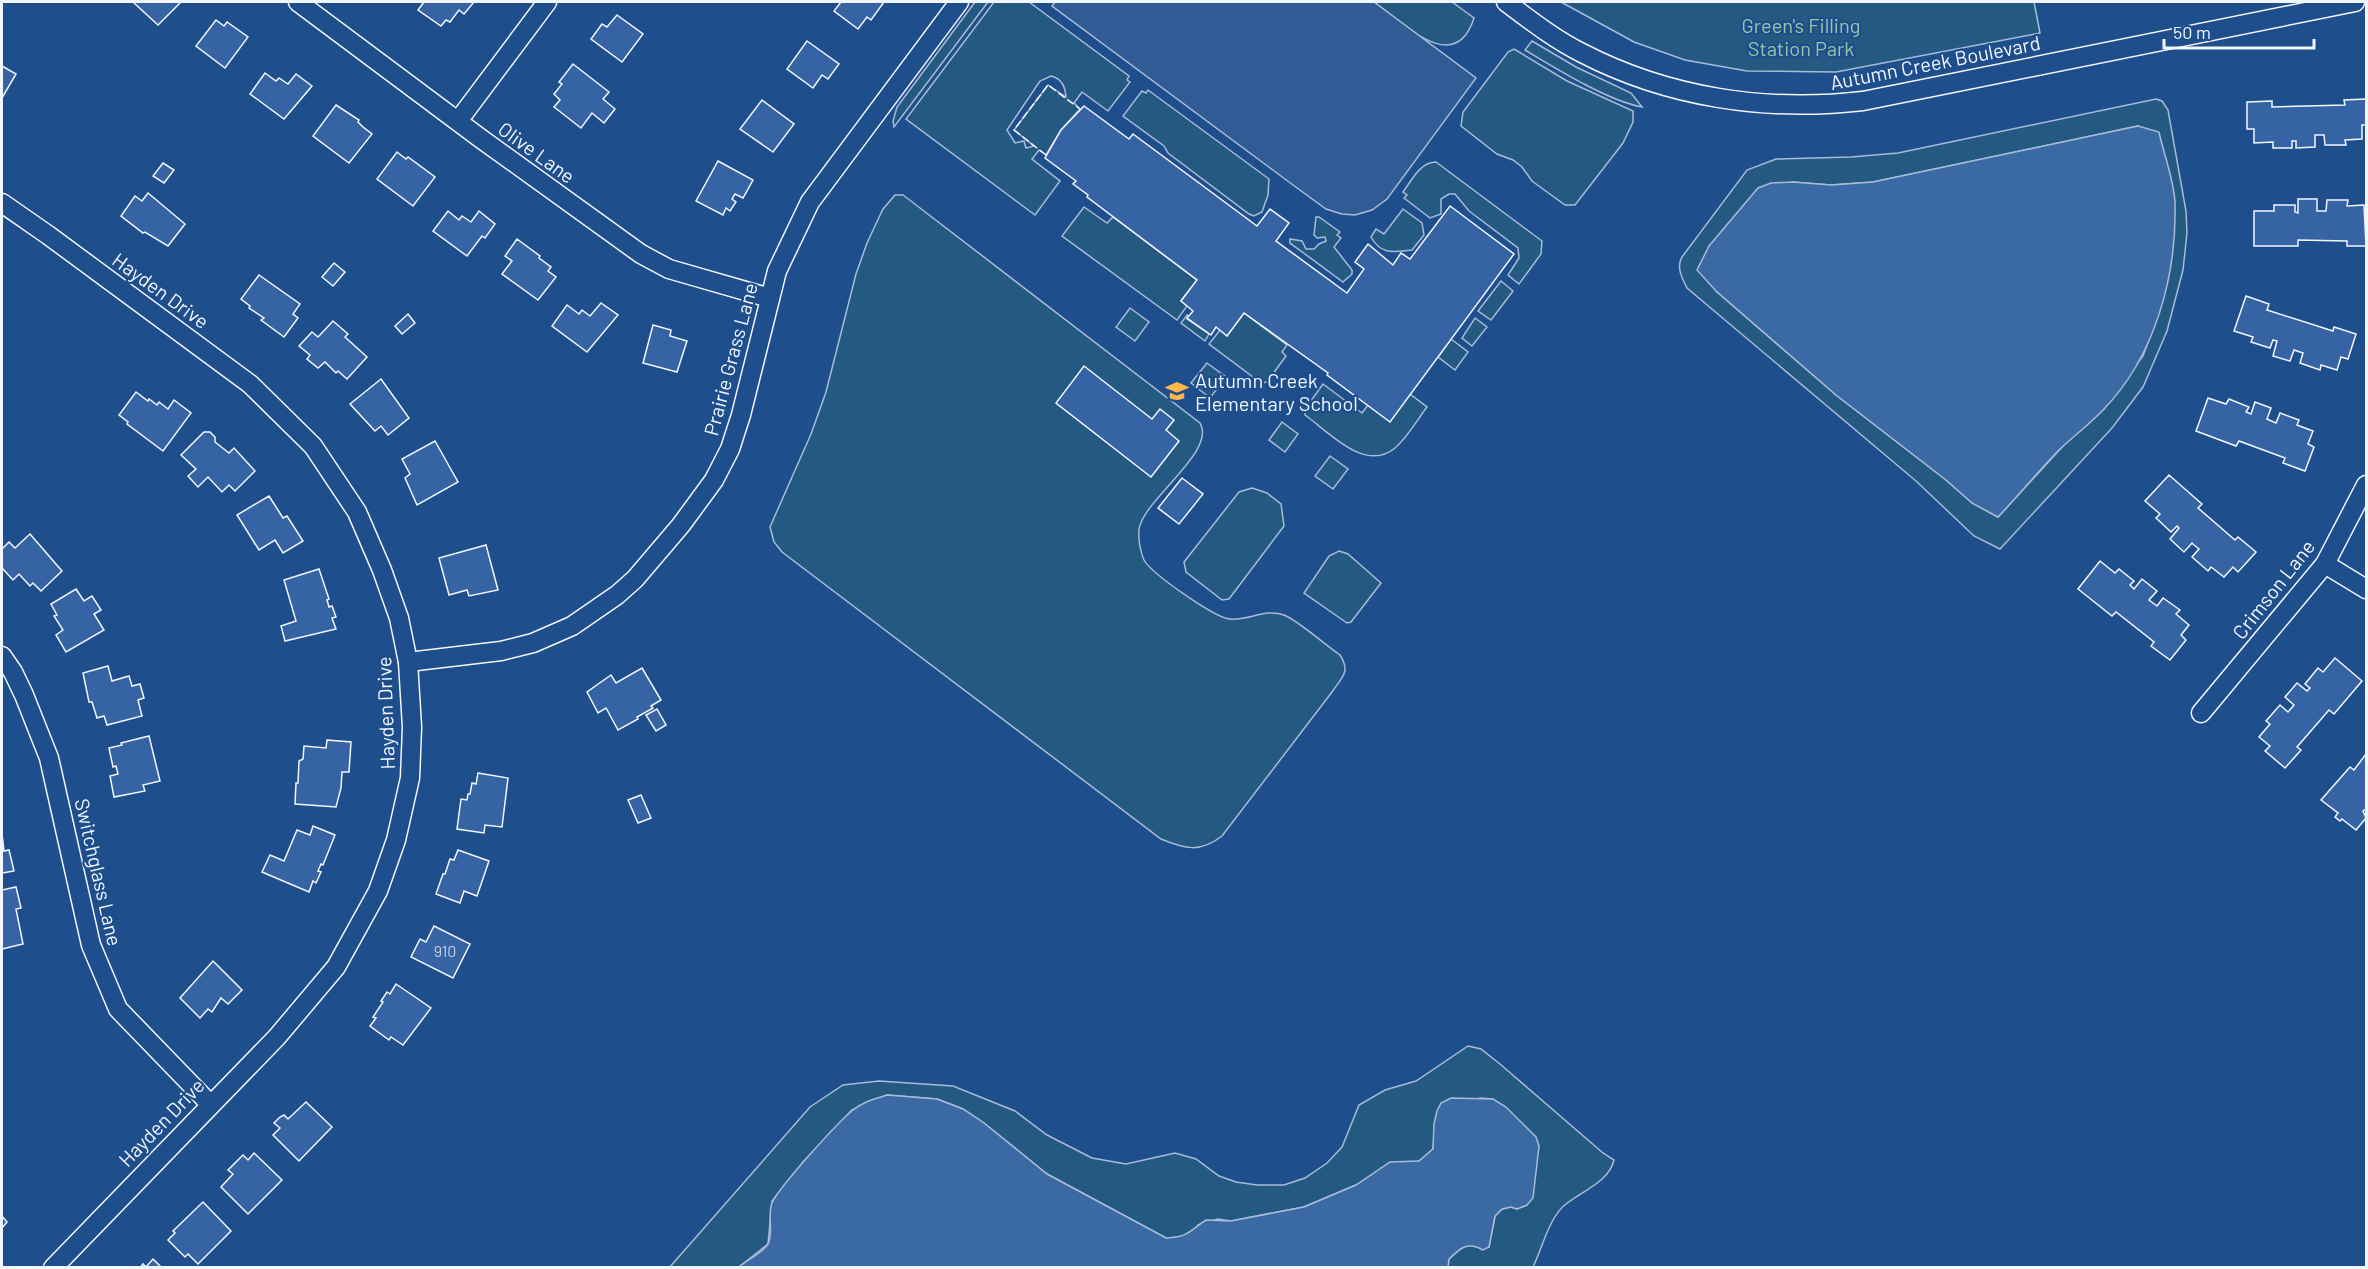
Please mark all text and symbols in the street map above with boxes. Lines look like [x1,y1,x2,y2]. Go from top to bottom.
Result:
scale bar [2164,12,2314,50]
park label: Green's Filling Station Park [1742,13,1860,60]
text: 50 m [2173,21,2211,43]
street label: Autumn Creek Boulevard [1828,30,2042,94]
street label: Olive Lane [494,116,580,188]
street label: Hayden Drive [108,247,214,333]
street label: Prairie Grass Lane [698,280,762,438]
place label: Autumn Creek Elementary School [1195,368,1358,415]
school or university icon: Autumn Creek Elementary School [1164,378,1190,404]
street label: Crimson Lane [2227,535,2319,643]
street label: Hayden Drive [371,656,399,770]
street label: Switchglass Lane [70,796,128,948]
house number: 910 [434,941,456,960]
street label: Hayden Drive [113,1073,209,1171]

